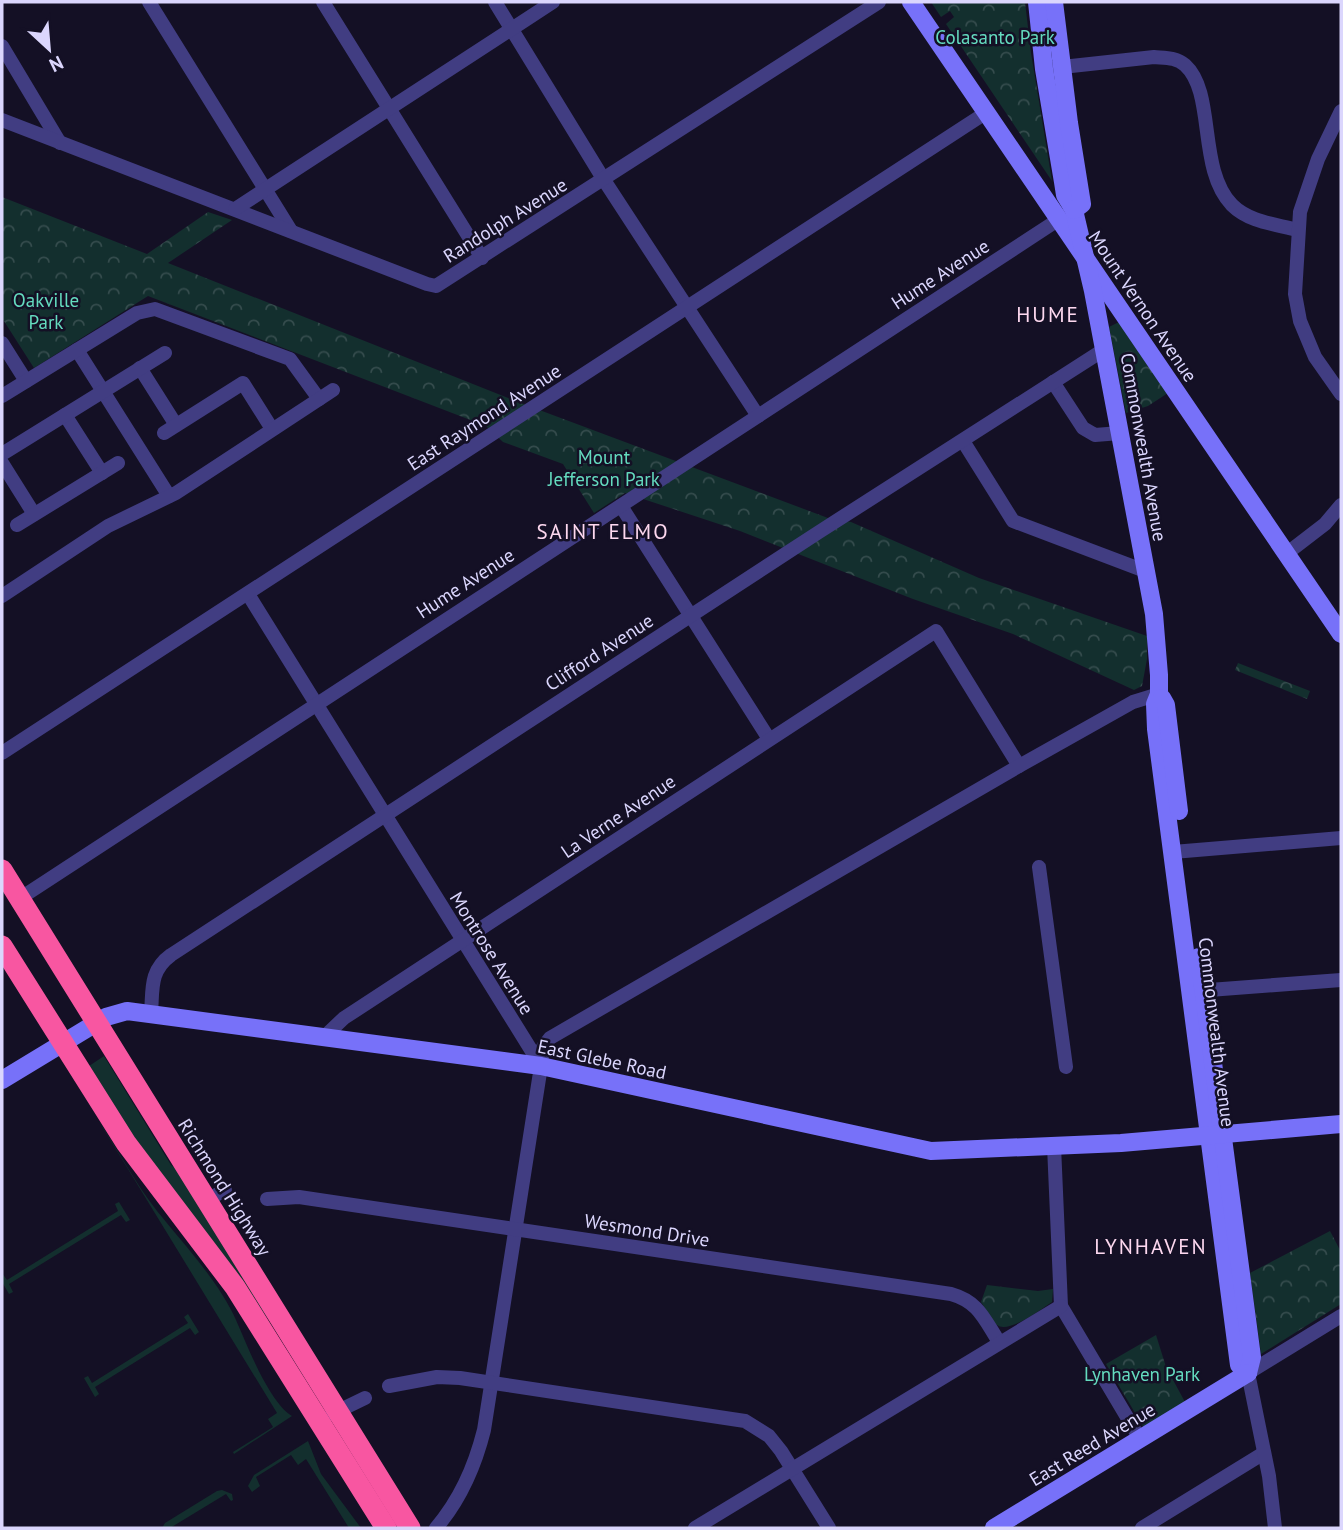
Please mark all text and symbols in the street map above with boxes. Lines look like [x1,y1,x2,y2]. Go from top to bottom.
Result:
north arrow [14,14,84,84]
park label: Colasanto Park [935,25,1055,49]
text: N [46,51,67,78]
street label: Randolph Avenue [439,172,571,268]
street label: Mount Vernon Avenue [1083,226,1203,386]
street label: Hume Avenue [887,233,993,315]
park label: Oakville Park [13,288,79,334]
district label: HUME [1016,301,1080,328]
street label: Commonwealth Avenue [1116,351,1172,543]
street label: East Raymond Avenue [403,358,565,476]
park label: Mount Jefferson Park [547,445,660,491]
district label: SAINT ELMO [536,518,670,545]
street label: Hume Avenue [412,542,518,624]
street label: Clifford Avenue [540,608,658,696]
street label: La Verne Avenue [556,769,680,863]
street label: Montrose Avenue [445,887,539,1019]
street label: Commonwealth Avenue [1193,936,1241,1128]
street label: East Glebe Road [535,1034,669,1084]
street label: Richmond Highway [173,1114,277,1260]
street label: Wesmond Drive [583,1208,711,1252]
district label: LYNHAVEN [1094,1233,1208,1260]
park label: Lynhaven Park [1084,1362,1200,1386]
street label: East Reed Avenue [1025,1397,1159,1491]

